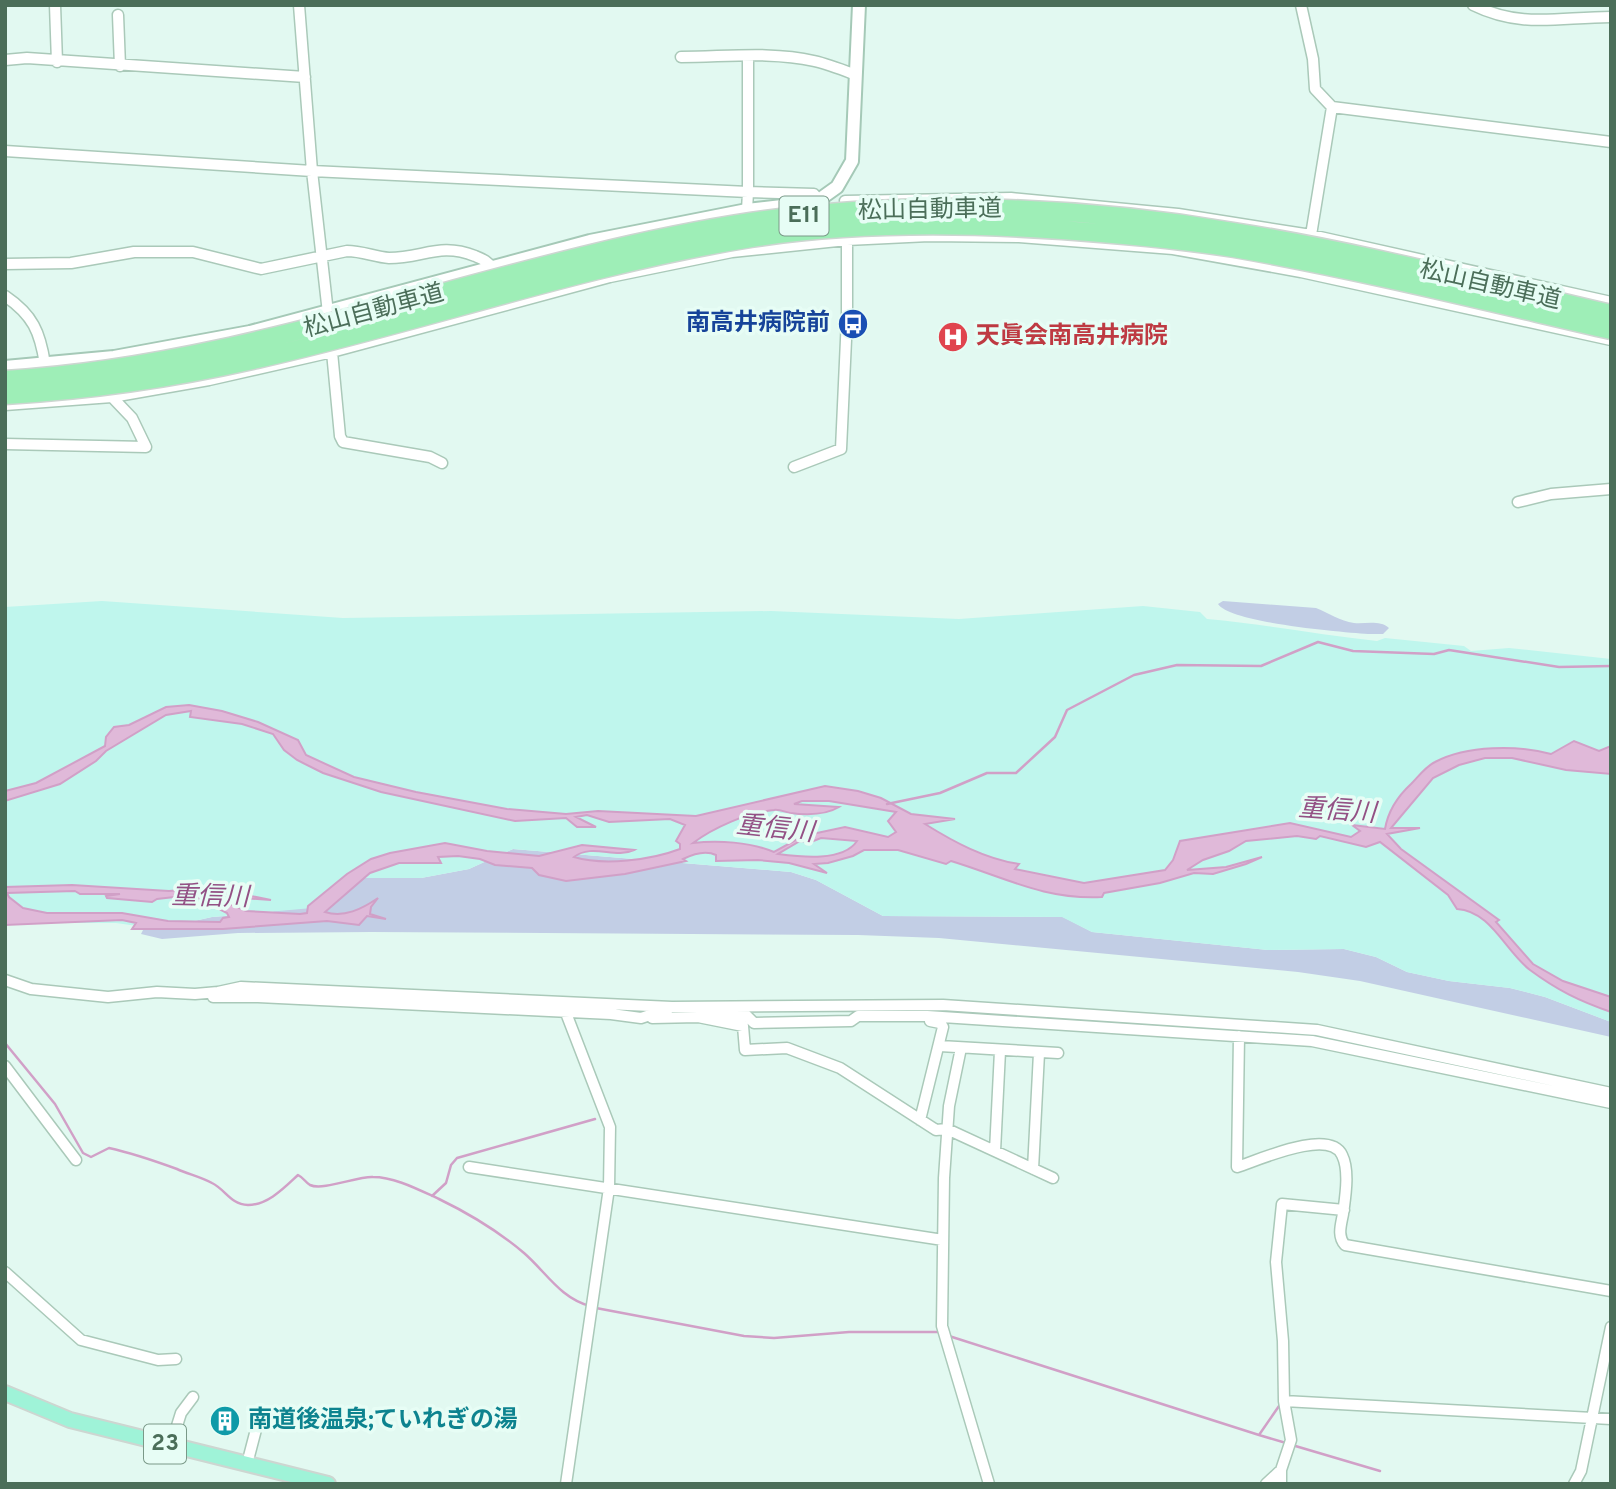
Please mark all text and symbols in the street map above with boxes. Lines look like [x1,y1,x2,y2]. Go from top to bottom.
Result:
street label: 松山自動車道 [858,195,1002,227]
road number: E11 [780,196,828,236]
street label: 松山自動車道 [1416,255,1564,317]
street label: 松山自動車道 [301,279,447,345]
bus stop icon: 南高井病院前 [836,307,870,341]
place label: 南高井病院前 [686,309,830,339]
hospital icon: 天眞会南高井病院 [936,320,970,354]
place label: 天眞会南高井病院 [976,322,1168,352]
water label: 重信川 [1297,793,1380,831]
water label: 重信川 [734,810,818,851]
water label: 重信川 [171,881,252,915]
building icon: 南道後温泉;ていれぎの湯 [208,1404,242,1438]
place label: 南道後温泉;ていれぎの湯 [248,1406,518,1436]
road number: 23 [144,1424,186,1464]

